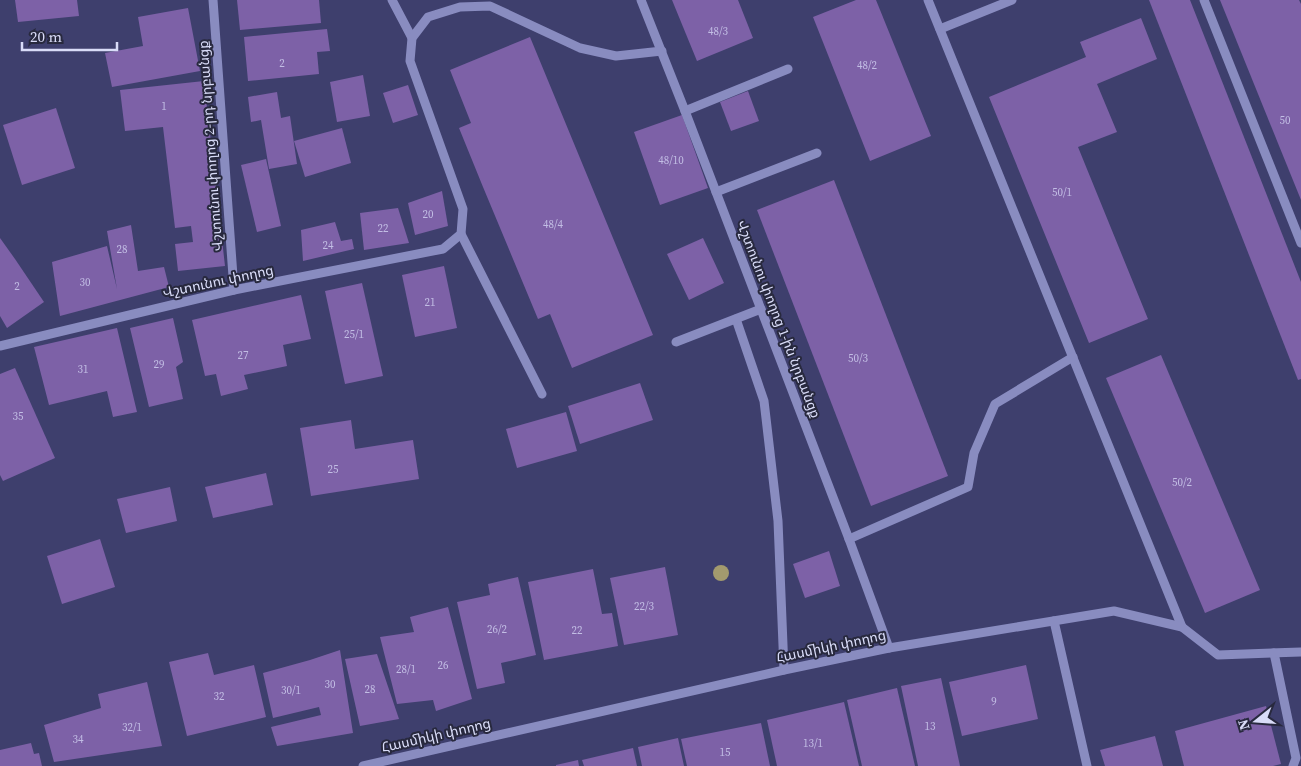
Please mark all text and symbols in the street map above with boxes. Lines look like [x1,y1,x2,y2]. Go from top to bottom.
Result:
scale bar [22,20,118,52]
house number: 48/3 [708,24,729,39]
text: 20 m [30,26,62,47]
street label: Վշտունու փողոց 2-րդ նրբանցք [193,40,227,252]
house number: 2 [279,56,285,71]
house number: 48/2 [857,58,878,73]
house number: 1 [161,99,167,114]
house number: 50 [1280,113,1291,128]
house number: 48/10 [658,153,684,168]
house number: 50/1 [1052,185,1072,200]
house number: 20 [423,207,434,222]
house number: 48/4 [543,217,564,232]
street label: Վշտունու փողոց 1-ին նրբանցք [732,217,826,421]
house number: 22 [378,221,389,236]
house number: 24 [323,238,334,253]
house number: 28 [117,242,128,257]
street label: Վշտունու փողոց [161,259,275,303]
house number: 30 [80,275,91,290]
house number: 2 [14,279,20,294]
house number: 21 [425,295,436,310]
house number: 25/1 [344,327,364,342]
house number: 27 [238,348,249,363]
house number: 50/3 [848,351,869,366]
house number: 29 [154,357,165,372]
house number: 31 [78,362,89,377]
house number: 35 [13,409,24,424]
house number: 25 [328,462,339,477]
house number: 50/2 [1172,475,1193,490]
house number: 22/3 [634,599,655,614]
house number: 26/2 [487,622,508,637]
house number: 22 [572,623,583,638]
street label: Հասմիկի փողոց [774,625,888,667]
house number: 26 [438,658,449,673]
house number: 28/1 [396,662,416,677]
house number: 30 [325,677,336,692]
house number: 28 [365,682,376,697]
house number: 30/1 [281,683,301,698]
house number: 32 [214,689,225,704]
house number: 9 [991,694,997,709]
north arrow [1231,696,1281,746]
street label: Հասմիկի փողոց [379,713,493,757]
text: N [1233,717,1255,733]
house number: 13 [925,719,936,734]
house number: 32/1 [122,720,142,735]
house number: 34 [73,732,84,747]
house number: 13/1 [803,736,823,751]
house number: 15 [720,745,731,760]

